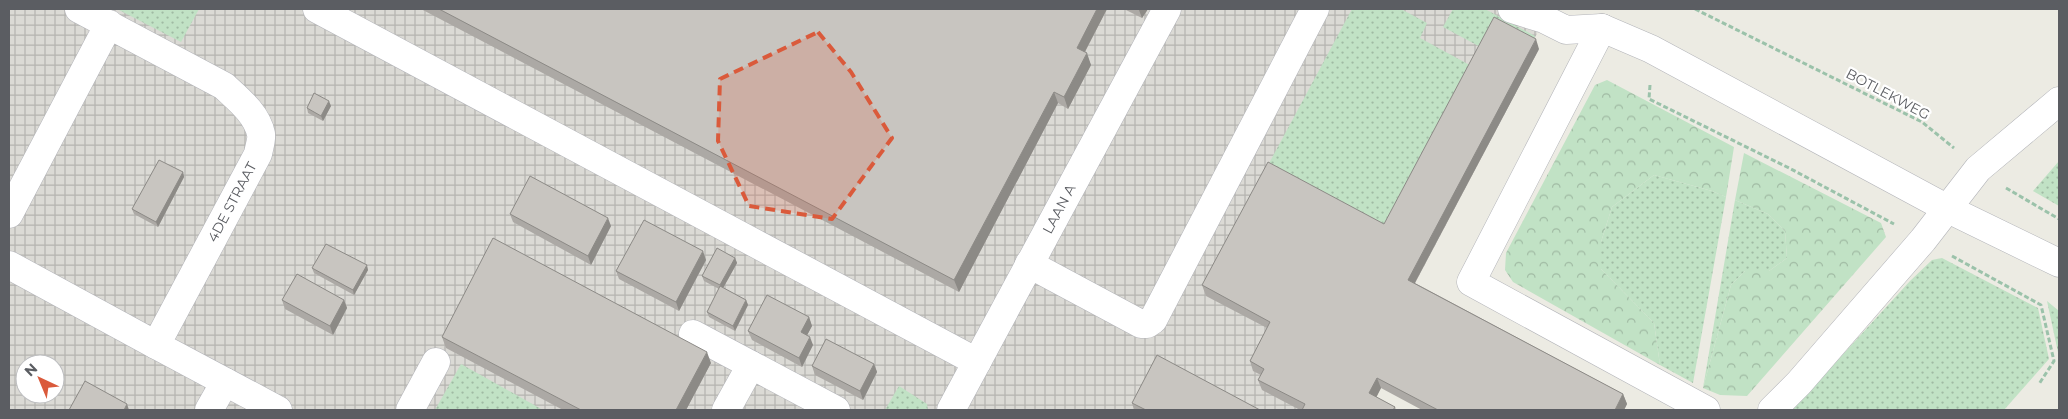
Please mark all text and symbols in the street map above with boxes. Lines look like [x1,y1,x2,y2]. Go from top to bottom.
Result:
street label: BOTLEKWEG [1843,64,1933,124]
street label: 4DE STRAAT [203,159,261,245]
street label: LAAN A [1038,180,1080,237]
north arrow [15,354,65,404]
text: N [21,359,41,380]

